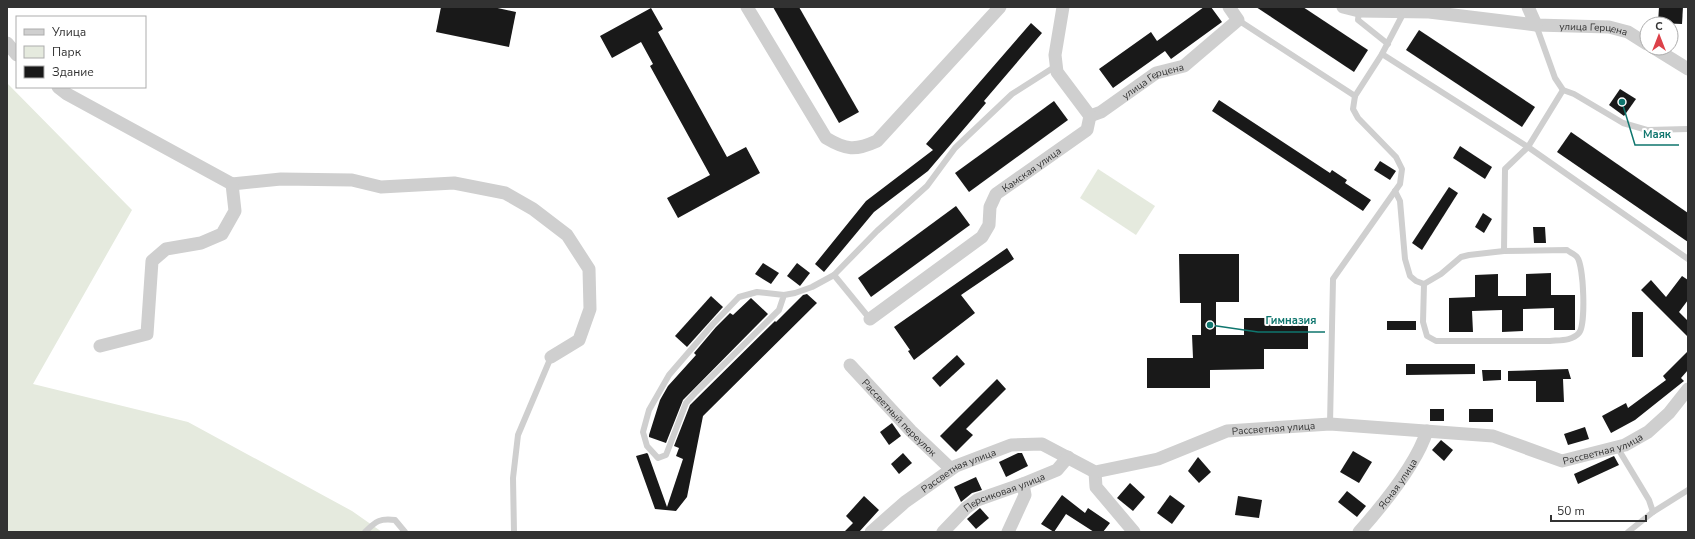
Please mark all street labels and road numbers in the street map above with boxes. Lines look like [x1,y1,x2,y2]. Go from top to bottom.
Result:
street label: улица Герцена [1559,20,1629,40]
street label: улица Герцена [1119,60,1185,103]
street label: Камская улица [999,144,1064,196]
street label: Рассветный переулок [858,376,940,460]
street label: Рассветная улица [1231,419,1316,439]
street label: Рассветная улица [1561,430,1646,469]
street label: Рассветная улица [919,445,998,497]
street label: Ясная улица [1375,456,1421,512]
street label: Персиковая улица [961,470,1047,516]

